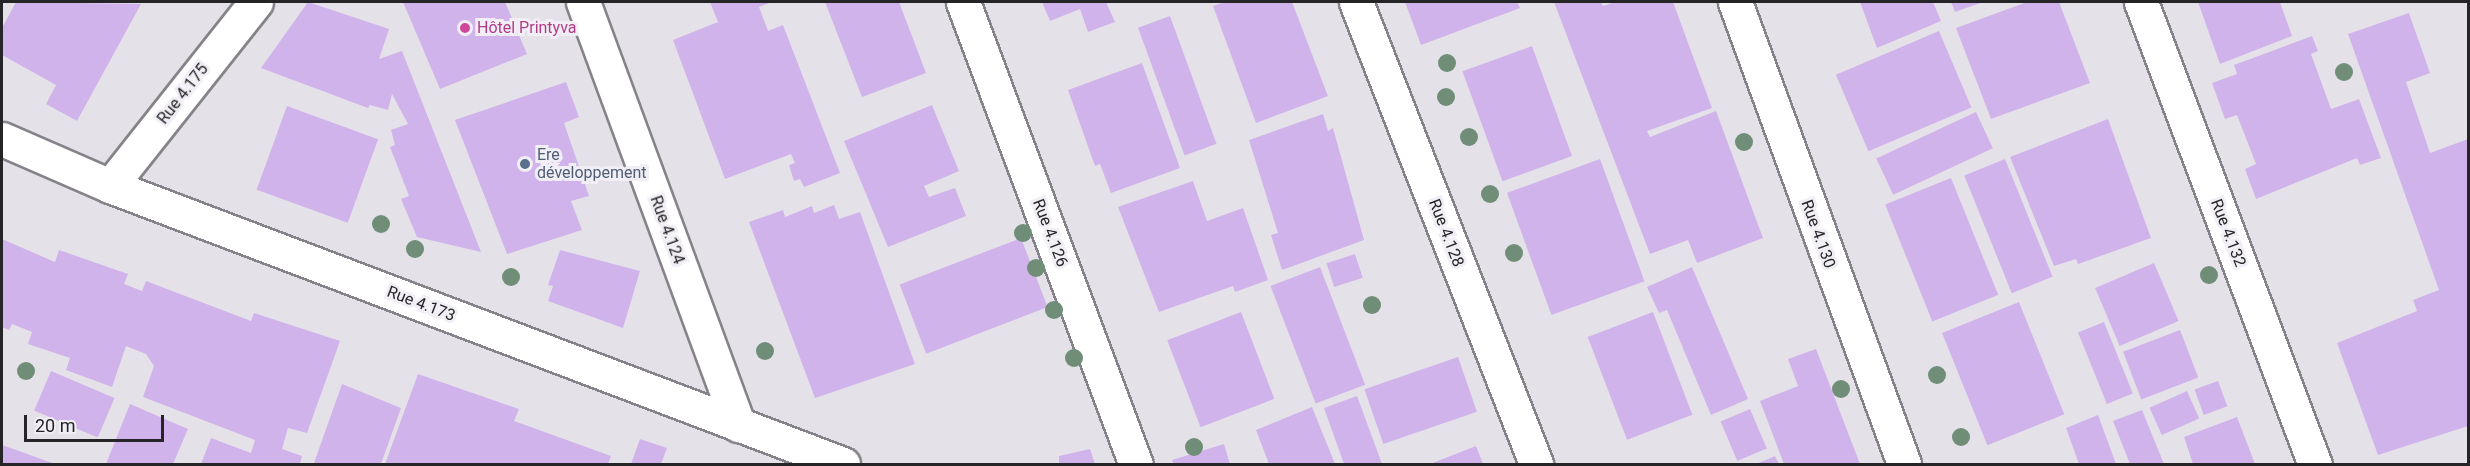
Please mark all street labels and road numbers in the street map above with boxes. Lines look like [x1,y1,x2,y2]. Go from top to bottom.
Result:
street label: Rue 4.175 [153,60,213,128]
street label: Rue 4.124 [646,193,688,267]
street label: Rue 4.126 [1028,196,1072,270]
street label: Rue 4.128 [1424,196,1468,270]
street label: Rue 4.132 [2206,196,2250,270]
street label: Rue 4.130 [1797,197,1839,271]
street label: Rue 4.173 [384,282,458,326]

